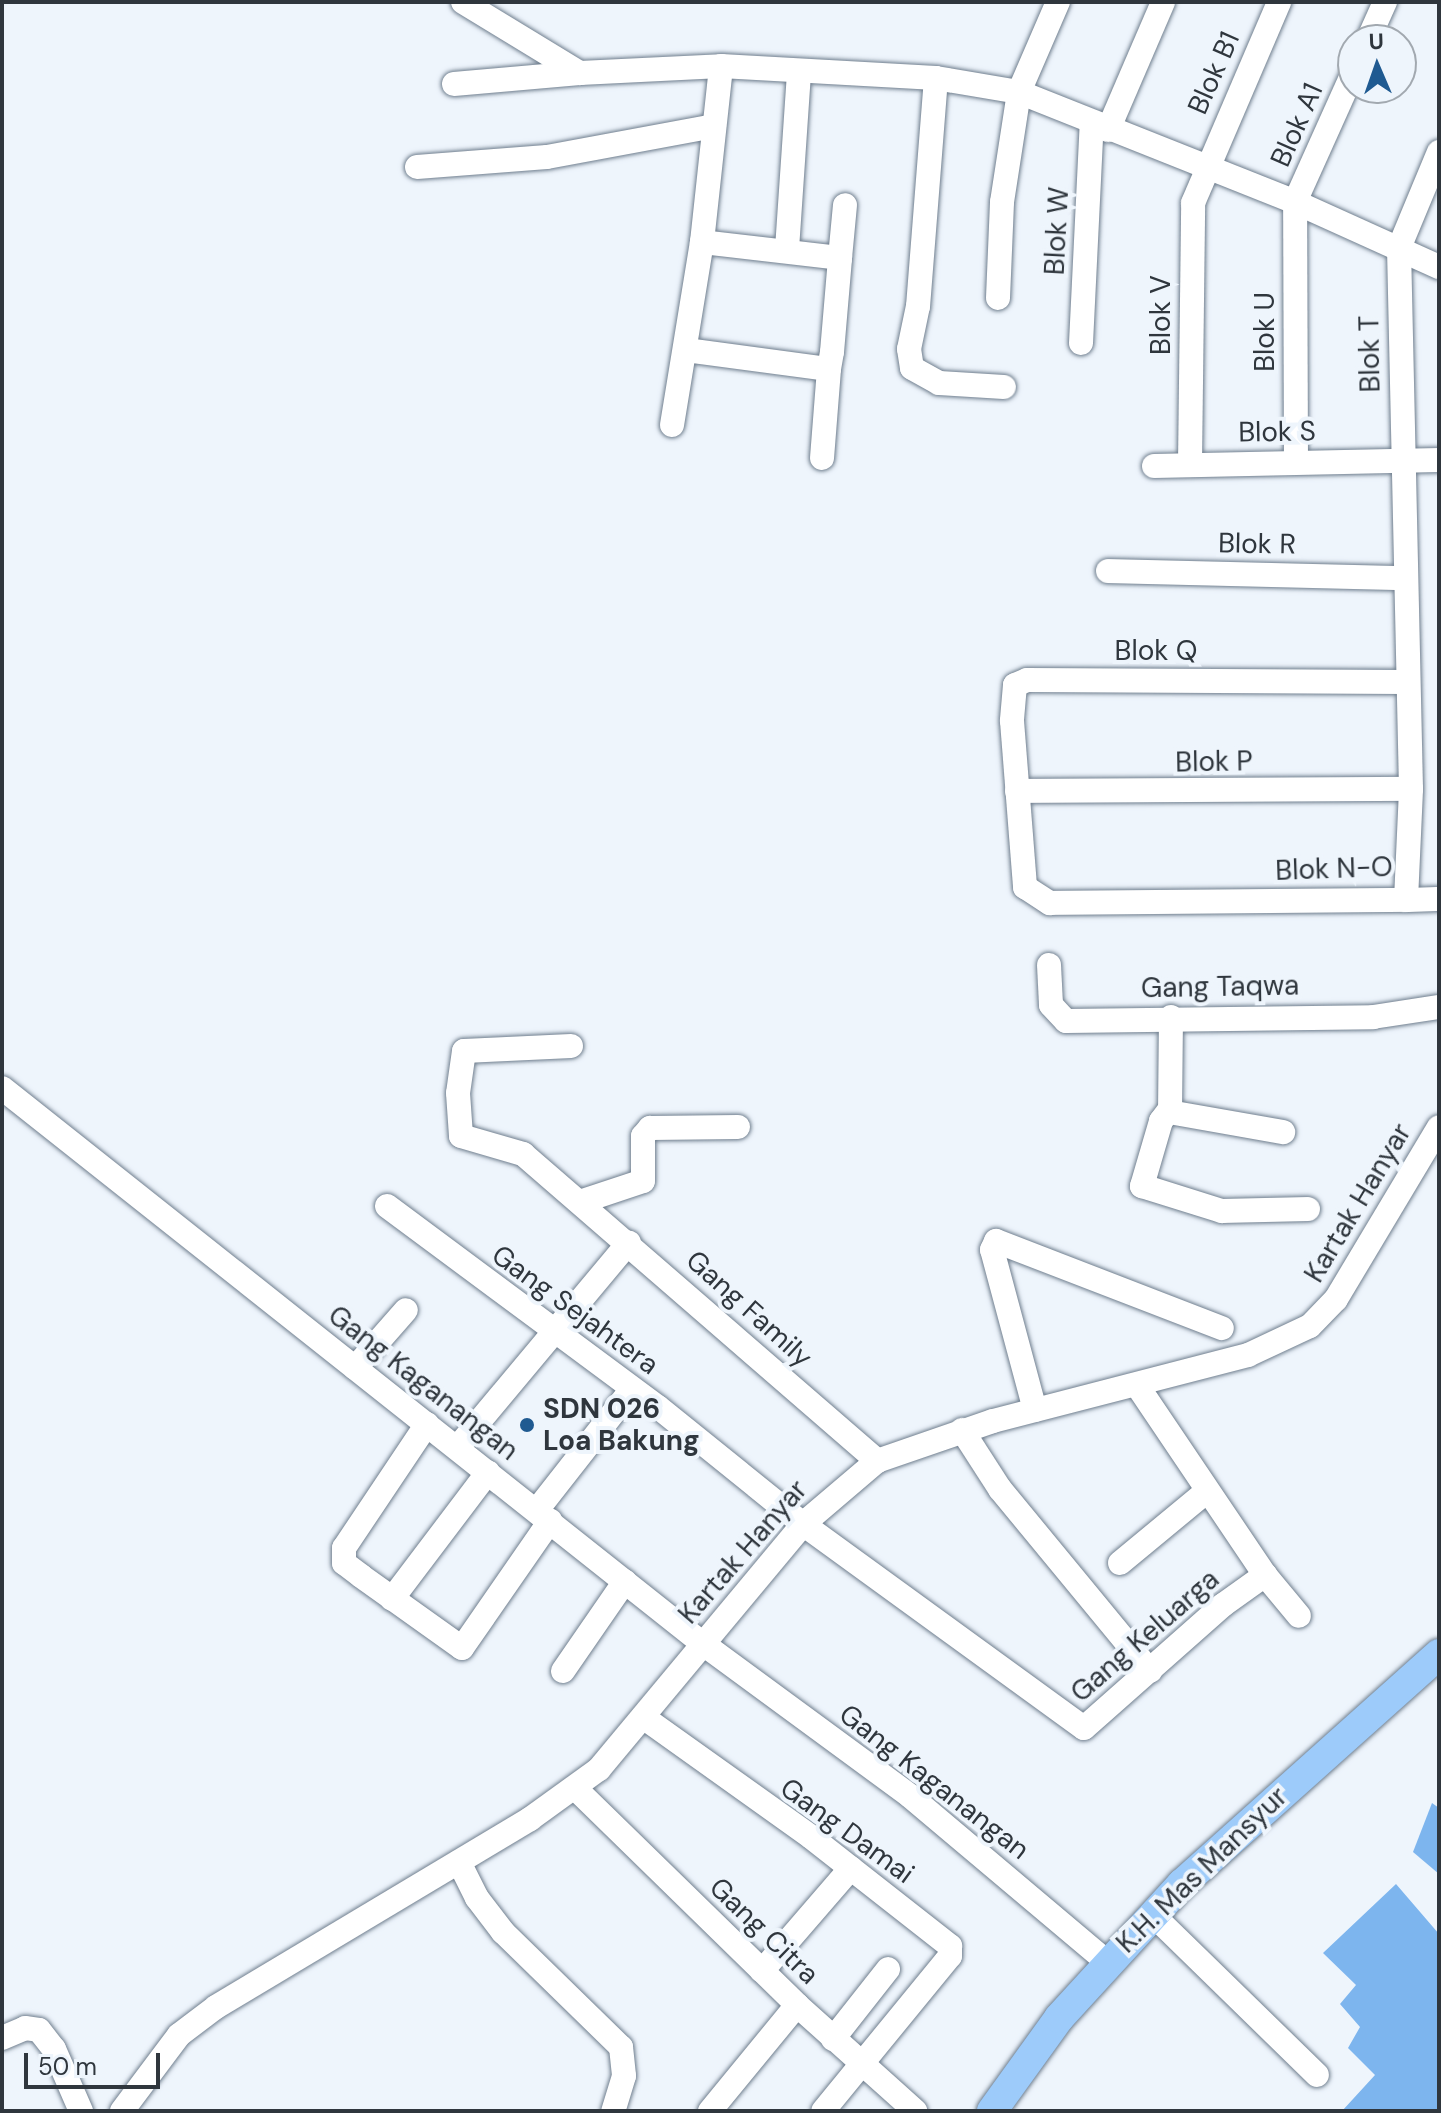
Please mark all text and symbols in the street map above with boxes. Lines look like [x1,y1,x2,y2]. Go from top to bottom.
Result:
north arrow [1337,24,1417,104]
street label: Blok B1 [1181,26,1247,120]
text: U [1368,27,1384,56]
street label: Blok A1 [1264,78,1330,172]
street label: Blok W [1038,186,1076,276]
street label: Blok V [1144,275,1178,355]
street label: Blok U [1248,292,1282,372]
street label: Blok T [1353,315,1387,393]
street label: Blok S [1238,415,1316,449]
street label: Blok R [1218,527,1296,561]
street label: Blok Q [1115,634,1197,668]
street label: Blok P [1175,745,1253,779]
street label: Blok N-O [1275,850,1393,888]
street label: Gang Taqwa [1141,969,1299,1005]
street label: Kartak Hanyar [1297,1117,1419,1289]
street label: Gang Sejahtera [485,1238,665,1382]
street label: Gang Family [679,1244,819,1374]
street label: Gang Kaganangan [321,1298,525,1468]
place label: SDN 026 Loa Bakung [543,1392,700,1458]
marker: SDN 026 Loa Bakung [518,1416,536,1434]
street label: Kartak Hanyar [671,1473,815,1631]
street label: Gang Keluarga [1064,1563,1226,1709]
street label: Gang Kaganangan [832,1697,1036,1867]
street label: Gang Damai [774,1771,920,1891]
street label: K.H. Mas Mansyur [1110,1780,1294,1960]
street label: Gang Citra [702,1871,826,1991]
scale bar [28,2037,164,2087]
text: 50 m [38,2051,97,2082]

